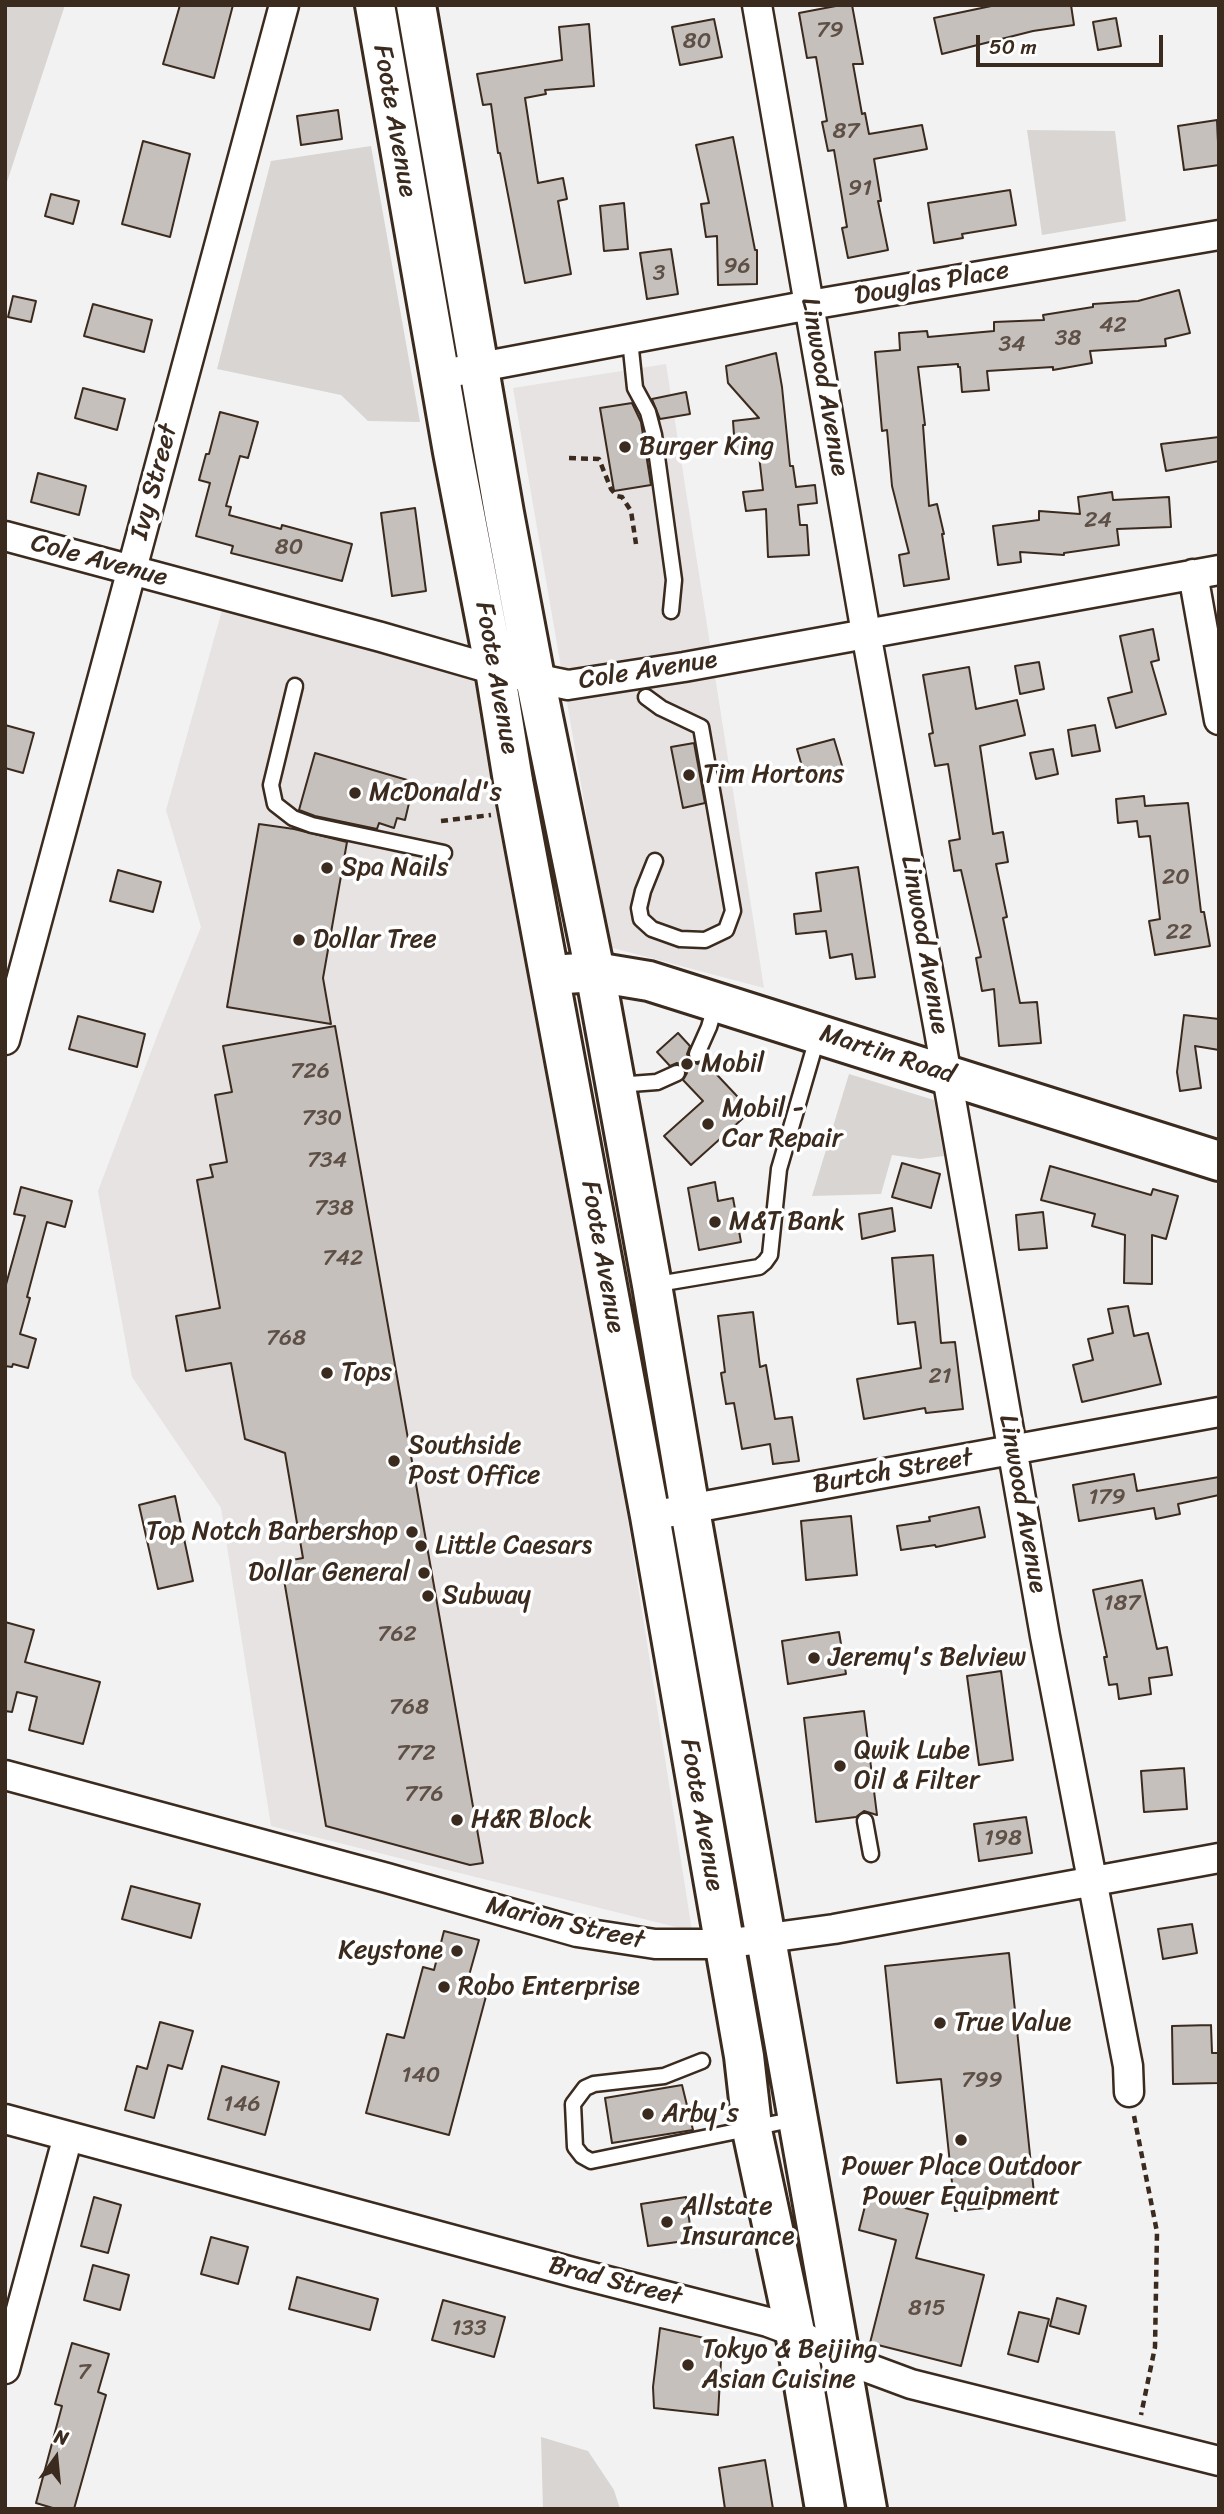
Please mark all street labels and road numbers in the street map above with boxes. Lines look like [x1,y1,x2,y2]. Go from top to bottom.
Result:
street label: Foote Avenue [365,42,423,200]
street label: Douglas Place [852,255,1012,313]
street label: Linwood Avenue [793,295,855,479]
street label: Ivy Street [125,421,185,543]
street label: Cole Avenue [27,528,171,594]
street label: Foote Avenue [467,599,525,757]
street label: Cole Avenue [576,645,720,697]
street label: Linwood Avenue [893,853,955,1037]
street label: Martin Road [816,1019,958,1091]
street label: Foote Avenue [573,1178,631,1336]
street label: Linwood Avenue [991,1412,1053,1596]
street label: Burtch Street [811,1443,975,1501]
street label: Foote Avenue [672,1736,730,1894]
street label: Marion Street [483,1891,647,1957]
street label: Brad Street [545,2250,685,2314]

